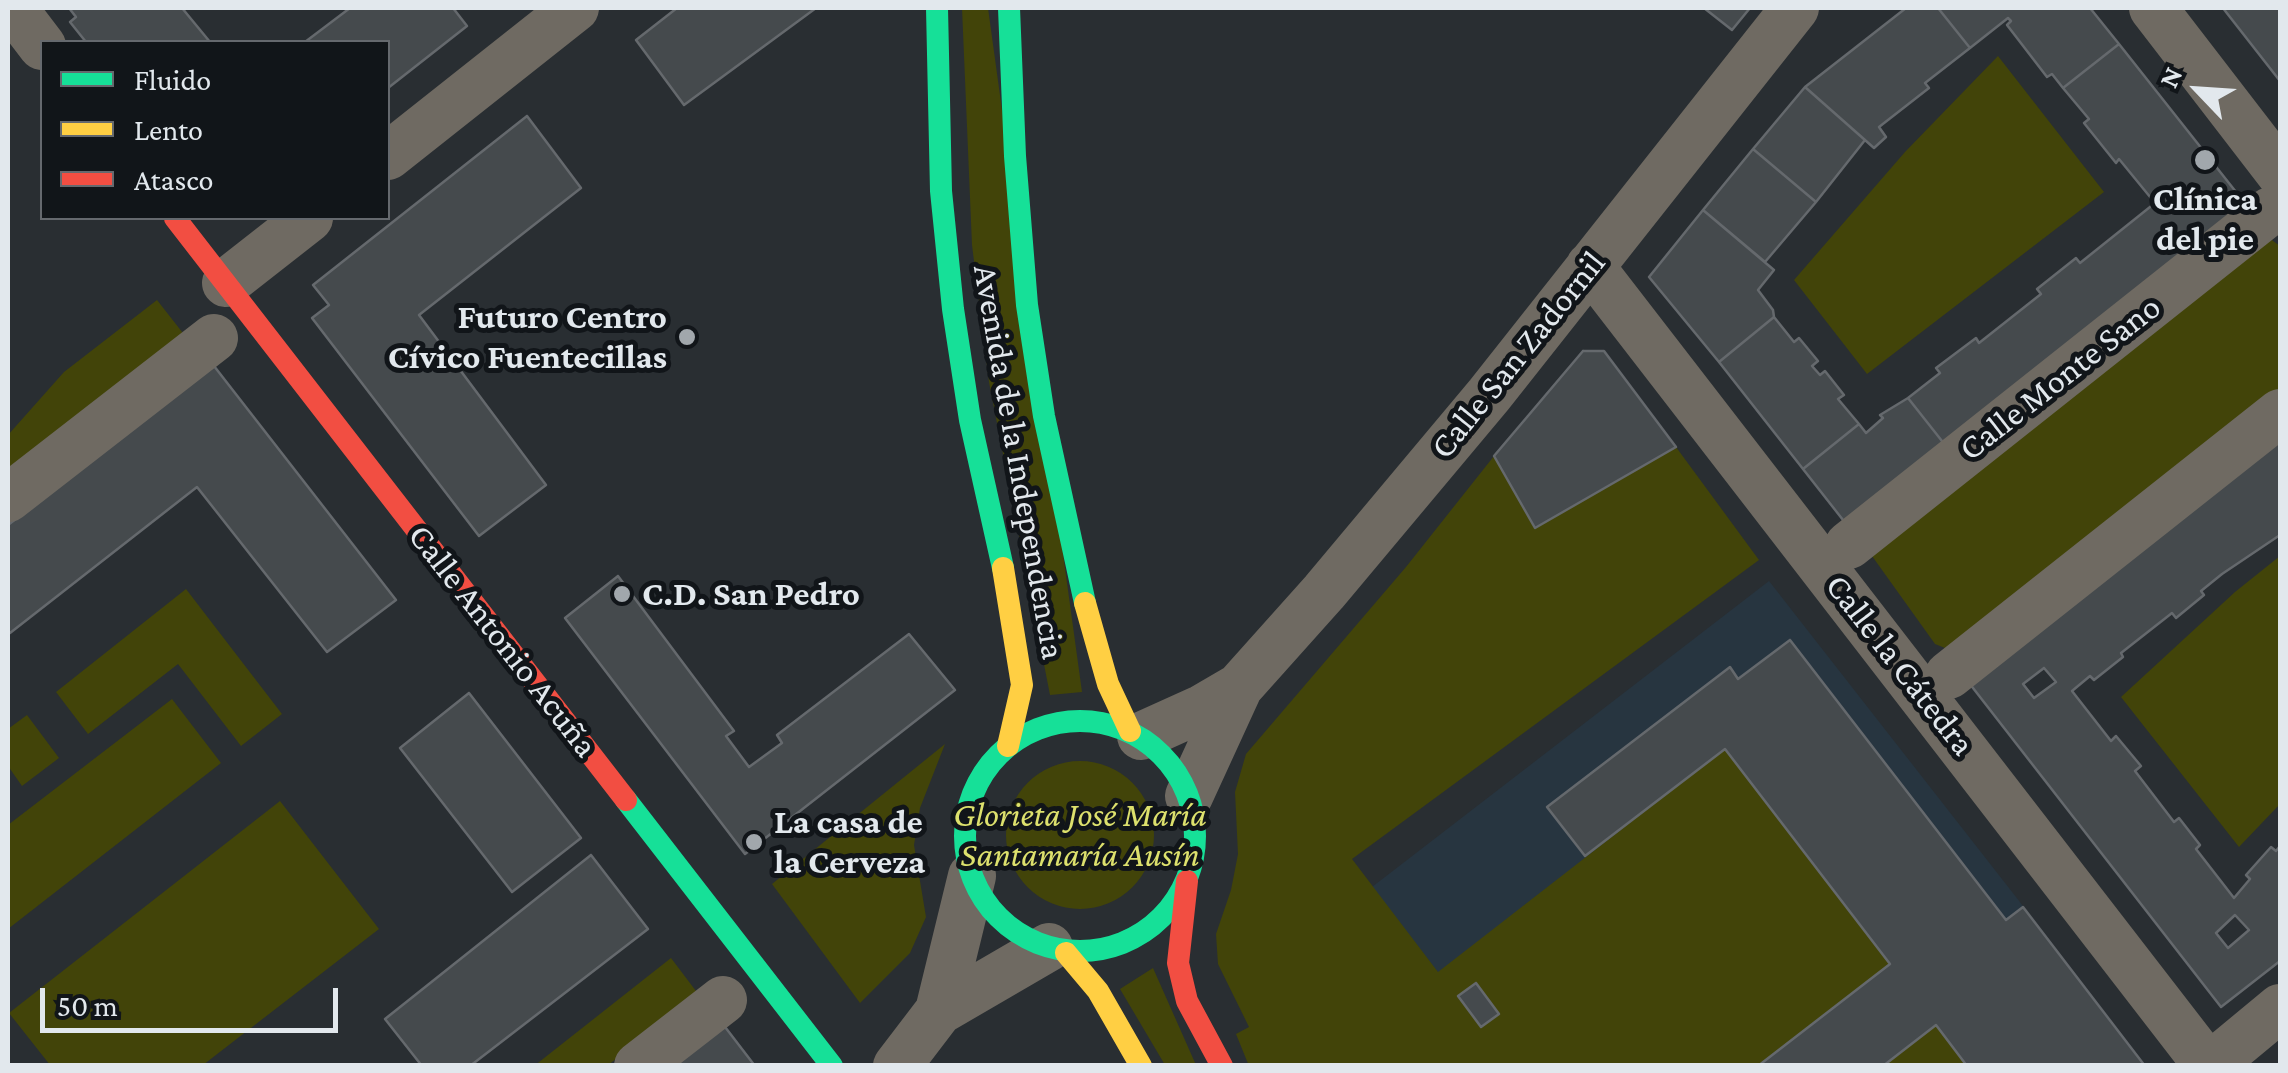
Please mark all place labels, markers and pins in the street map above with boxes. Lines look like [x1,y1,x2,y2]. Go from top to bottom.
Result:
marker: Clínica del pie [2192,147,2218,173]
place label: Clínica del pie [2153,178,2257,260]
place label: Futuro Centro Cívico Fuentecillas [388,296,667,378]
marker: Futuro Centro Cívico Fuentecillas [676,326,698,348]
place label: C.D. San Pedro [642,573,860,615]
marker: C.D. San Pedro [611,583,633,605]
place label: La casa de la Cerveza [774,801,925,883]
marker: La casa de la Cerveza [743,831,765,853]

